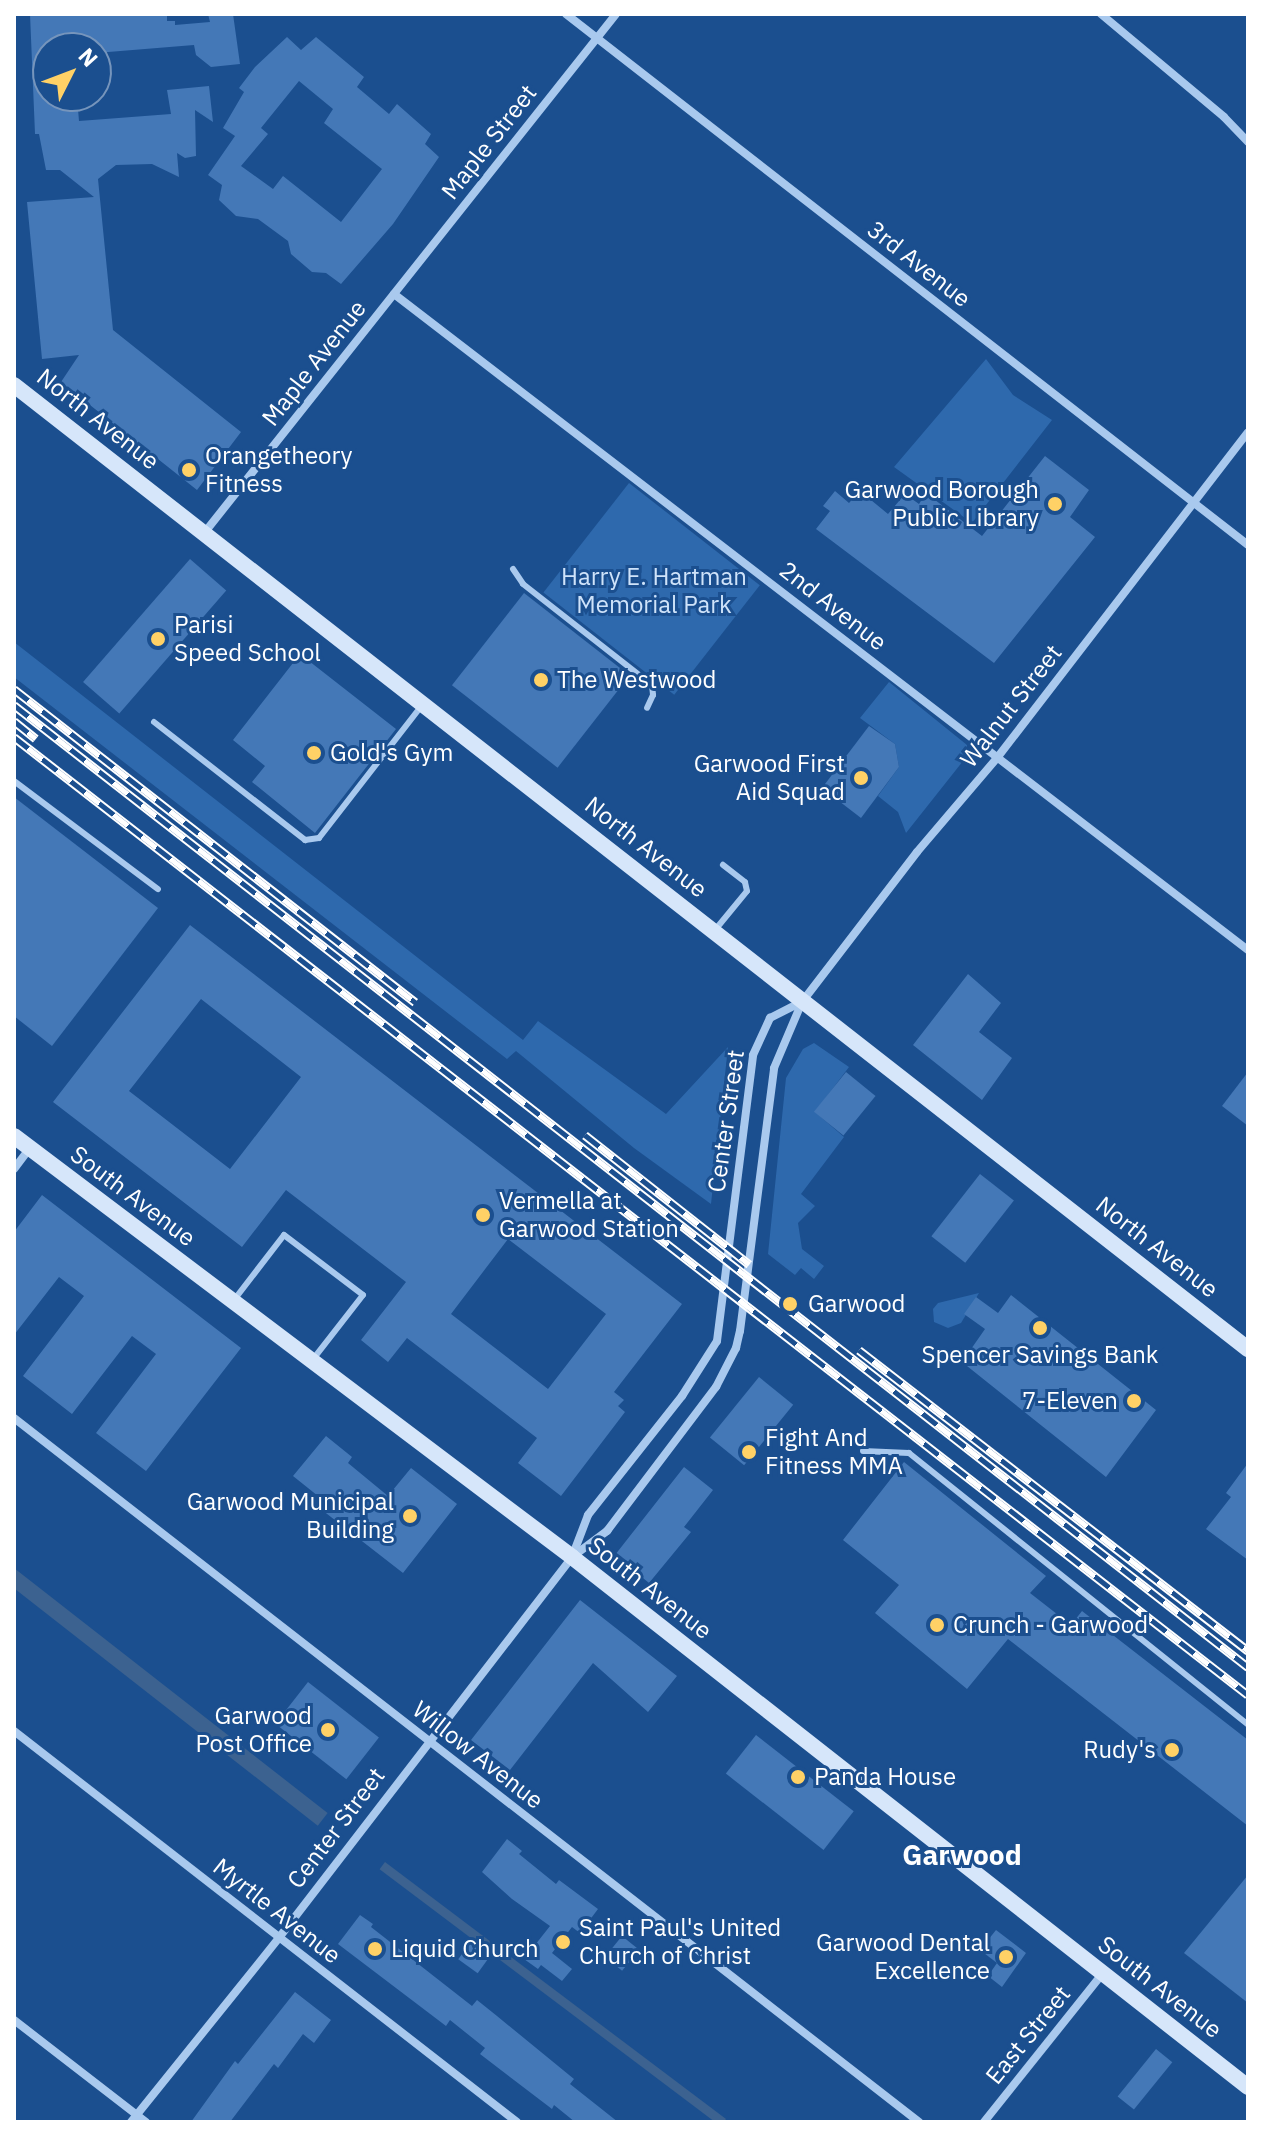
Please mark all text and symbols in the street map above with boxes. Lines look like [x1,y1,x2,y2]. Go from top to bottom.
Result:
north arrow [32,32,112,112]
text: N [73,41,105,73]
street label: Maple Street [435,79,543,205]
street label: 3rd Avenue [862,215,976,313]
street label: Maple Avenue [256,294,372,432]
street label: North Avenue [31,362,165,476]
place label: Orangetheory Fitness [205,442,353,498]
marker: Orangetheory Fitness [180,461,198,479]
place label: Garwood Borough Public Library [845,476,1039,532]
marker: Garwood Borough Public Library [1046,495,1064,513]
street label: 2nd Avenue [774,555,892,657]
park label: Harry E. Hartman Memorial Park [561,563,747,619]
place label: Parisi Speed School [174,611,321,667]
marker: Parisi Speed School [149,630,167,648]
street label: Walnut Street [954,639,1068,773]
place label: The Westwood [557,666,716,694]
marker: The Westwood [532,671,550,689]
place label: Gold's Gym [330,739,453,767]
marker: Gold's Gym [305,744,323,762]
place label: Garwood First Aid Squad [694,750,845,806]
marker: Garwood First Aid Squad [852,769,870,787]
street label: North Avenue [579,790,713,904]
street label: Center Street [702,1048,750,1194]
street label: South Avenue [65,1140,201,1252]
place label: Vermella at Garwood Station [499,1187,679,1243]
street label: North Avenue [1090,1190,1224,1304]
marker: Vermella at Garwood Station [474,1206,492,1224]
place label: Garwood [808,1290,906,1318]
marker: Garwood [779,1293,801,1315]
marker: Spencer Savings Bank [1031,1319,1049,1337]
place label: Spencer Savings Bank [921,1341,1159,1369]
place label: 7-Eleven [1022,1387,1118,1415]
marker: 7-Eleven [1125,1392,1143,1410]
place label: Fight And Fitness MMA [765,1424,903,1480]
marker: Fight And Fitness MMA [740,1443,758,1461]
place label: Garwood Municipal Building [187,1488,394,1544]
marker: Garwood Municipal Building [401,1507,419,1525]
street label: South Avenue [582,1531,718,1645]
place label: Crunch - Garwood [953,1611,1148,1639]
marker: Crunch - Garwood [928,1616,946,1634]
street label: Willow Avenue [407,1695,549,1815]
place label: Garwood Post Office [195,1702,312,1758]
marker: Garwood Post Office [319,1721,337,1739]
place label: Rudy's [1083,1736,1156,1764]
marker: Rudy's [1163,1741,1181,1759]
street label: Center Street [281,1762,391,1894]
place label: Panda House [814,1763,956,1791]
marker: Panda House [789,1768,807,1786]
district label: Garwood [902,1838,1022,1872]
street label: Myrtle Avenue [207,1852,347,1970]
place label: Saint Paul's United Church of Christ [579,1914,781,1970]
place label: Garwood Dental Excellence [816,1929,990,1985]
street label: South Avenue [1092,1930,1228,2044]
marker: Saint Paul's United Church of Christ [554,1933,572,1951]
place label: Liquid Church [391,1935,539,1963]
marker: Liquid Church [366,1940,384,1958]
marker: Garwood Dental Excellence [997,1948,1015,1966]
street label: East Street [980,1980,1076,2090]

